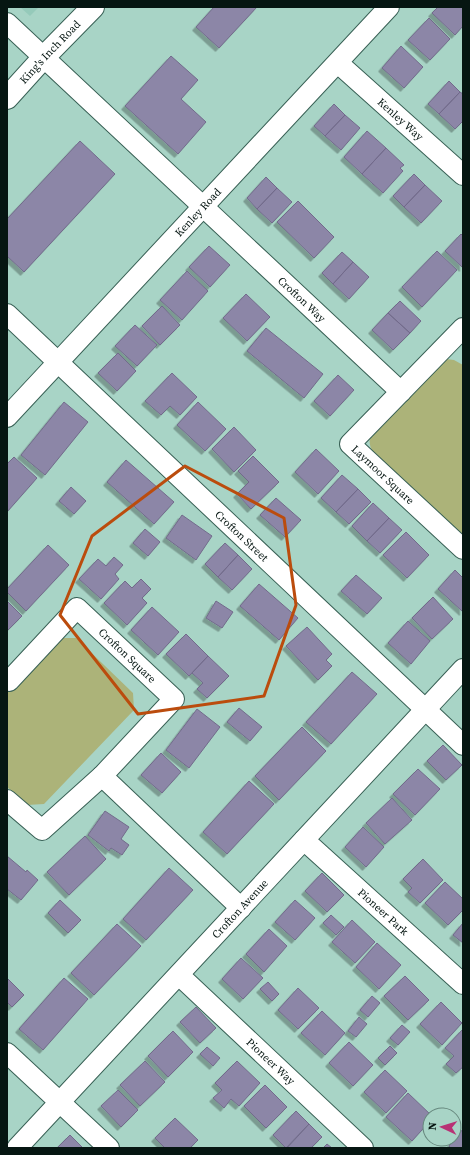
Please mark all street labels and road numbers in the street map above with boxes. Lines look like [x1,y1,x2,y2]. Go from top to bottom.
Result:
street label: King's Inch Road [16,17,84,87]
street label: Kenley Way [374,95,427,144]
street label: Kenley Road [172,184,225,240]
street label: Crofton Way [274,273,329,326]
street label: Laymoor Square [348,442,418,508]
street label: Crofton Street [211,507,272,565]
street label: Crofton Square [95,625,159,687]
street label: Crofton Avenue [209,876,272,942]
street label: Pioneer Park [354,885,412,940]
street label: Pioneer Way [243,1035,298,1089]

